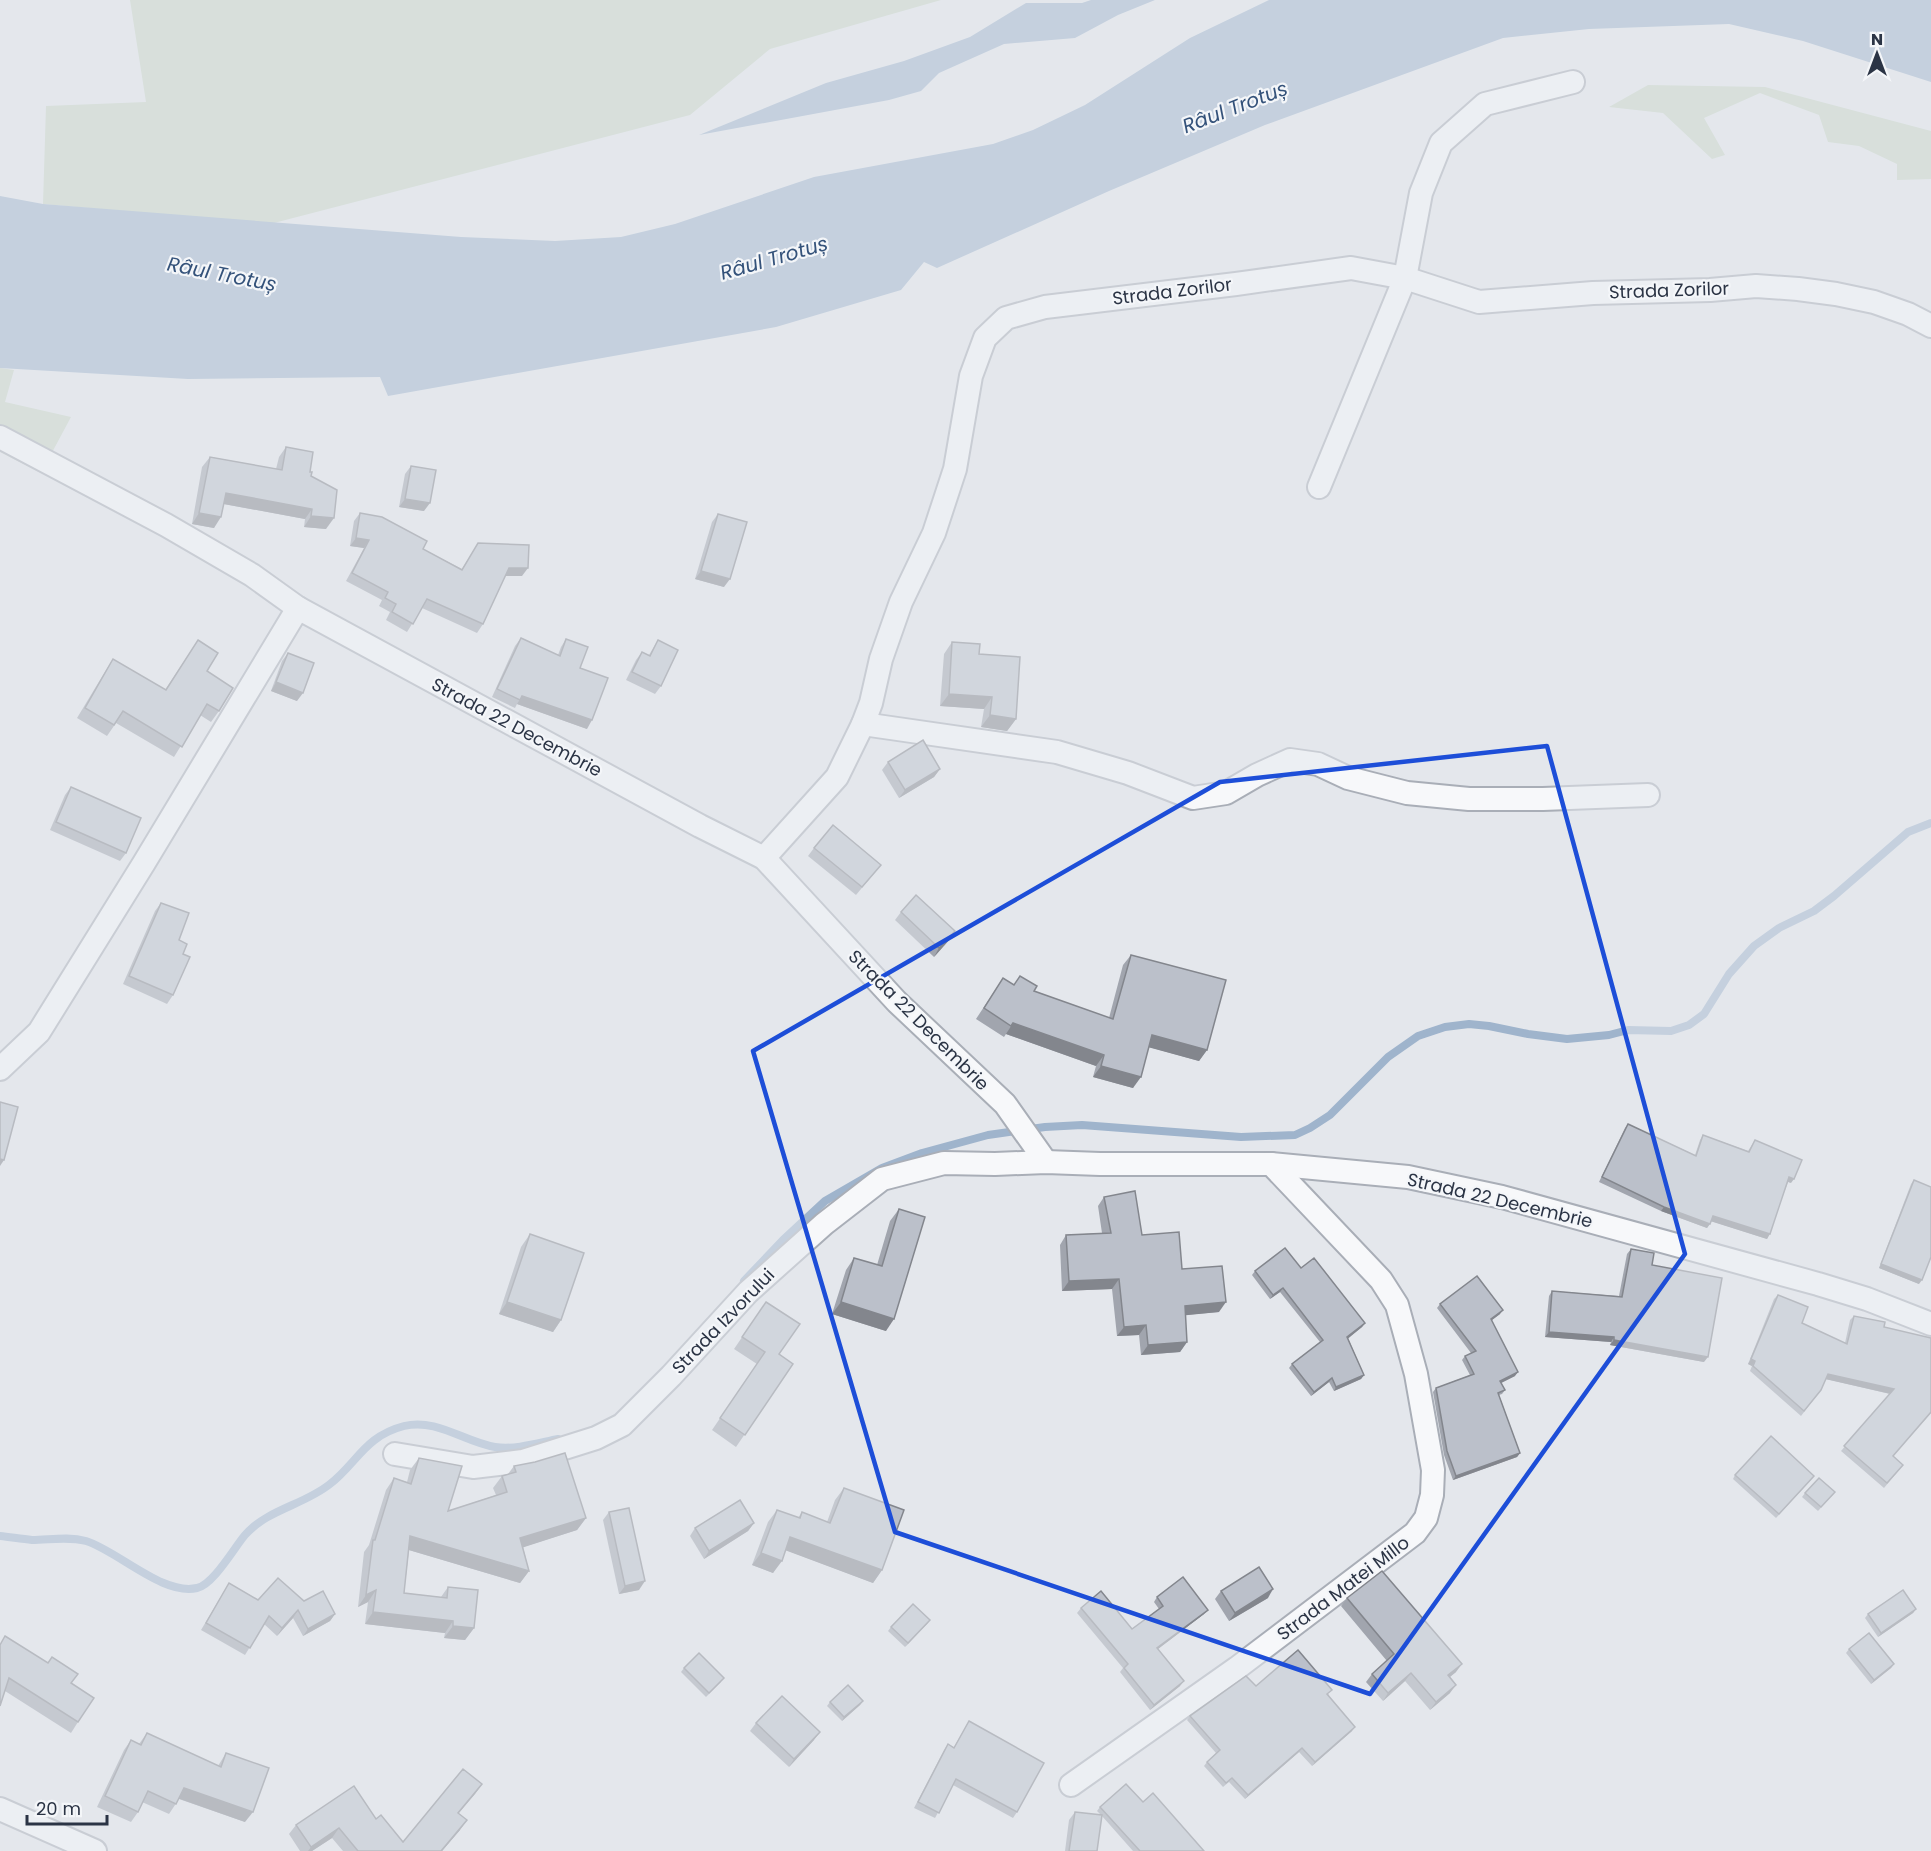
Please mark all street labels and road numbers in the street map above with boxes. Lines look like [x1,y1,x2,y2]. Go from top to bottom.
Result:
street label: Strada Zorilor [1111,271,1233,311]
street label: Strada Zorilor [1608,275,1730,305]
street label: Strada 22 Decembrie [427,671,607,783]
street label: Strada 22 Decembrie [843,944,995,1096]
street label: Strada 22 Decembrie [1405,1166,1595,1234]
street label: Strada Izvorului [666,1263,780,1379]
street label: Strada Matei Millo [1272,1530,1414,1646]

